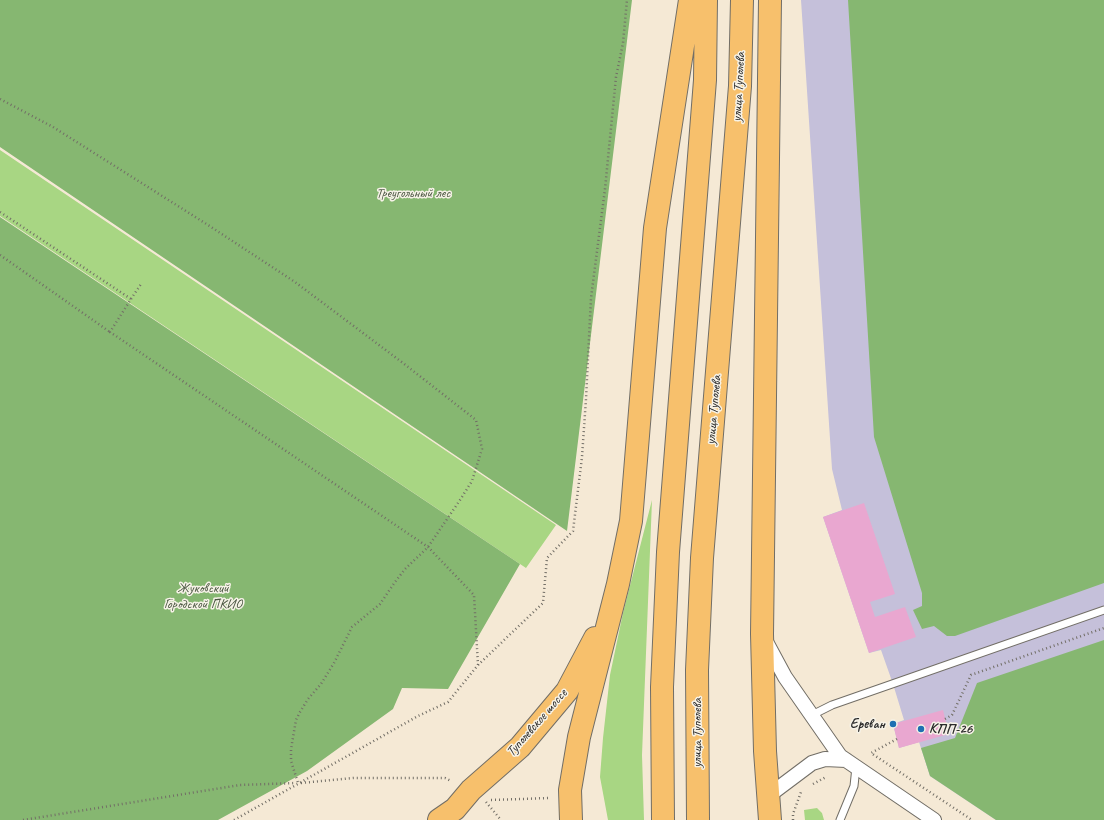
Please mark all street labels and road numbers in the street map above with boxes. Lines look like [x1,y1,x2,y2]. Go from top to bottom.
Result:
street label: улица Туполева [729,52,749,122]
street label: улица Туполева [703,375,725,445]
street label: Туполевское шоссе [503,686,571,760]
street label: улица Туполева [689,698,705,768]

